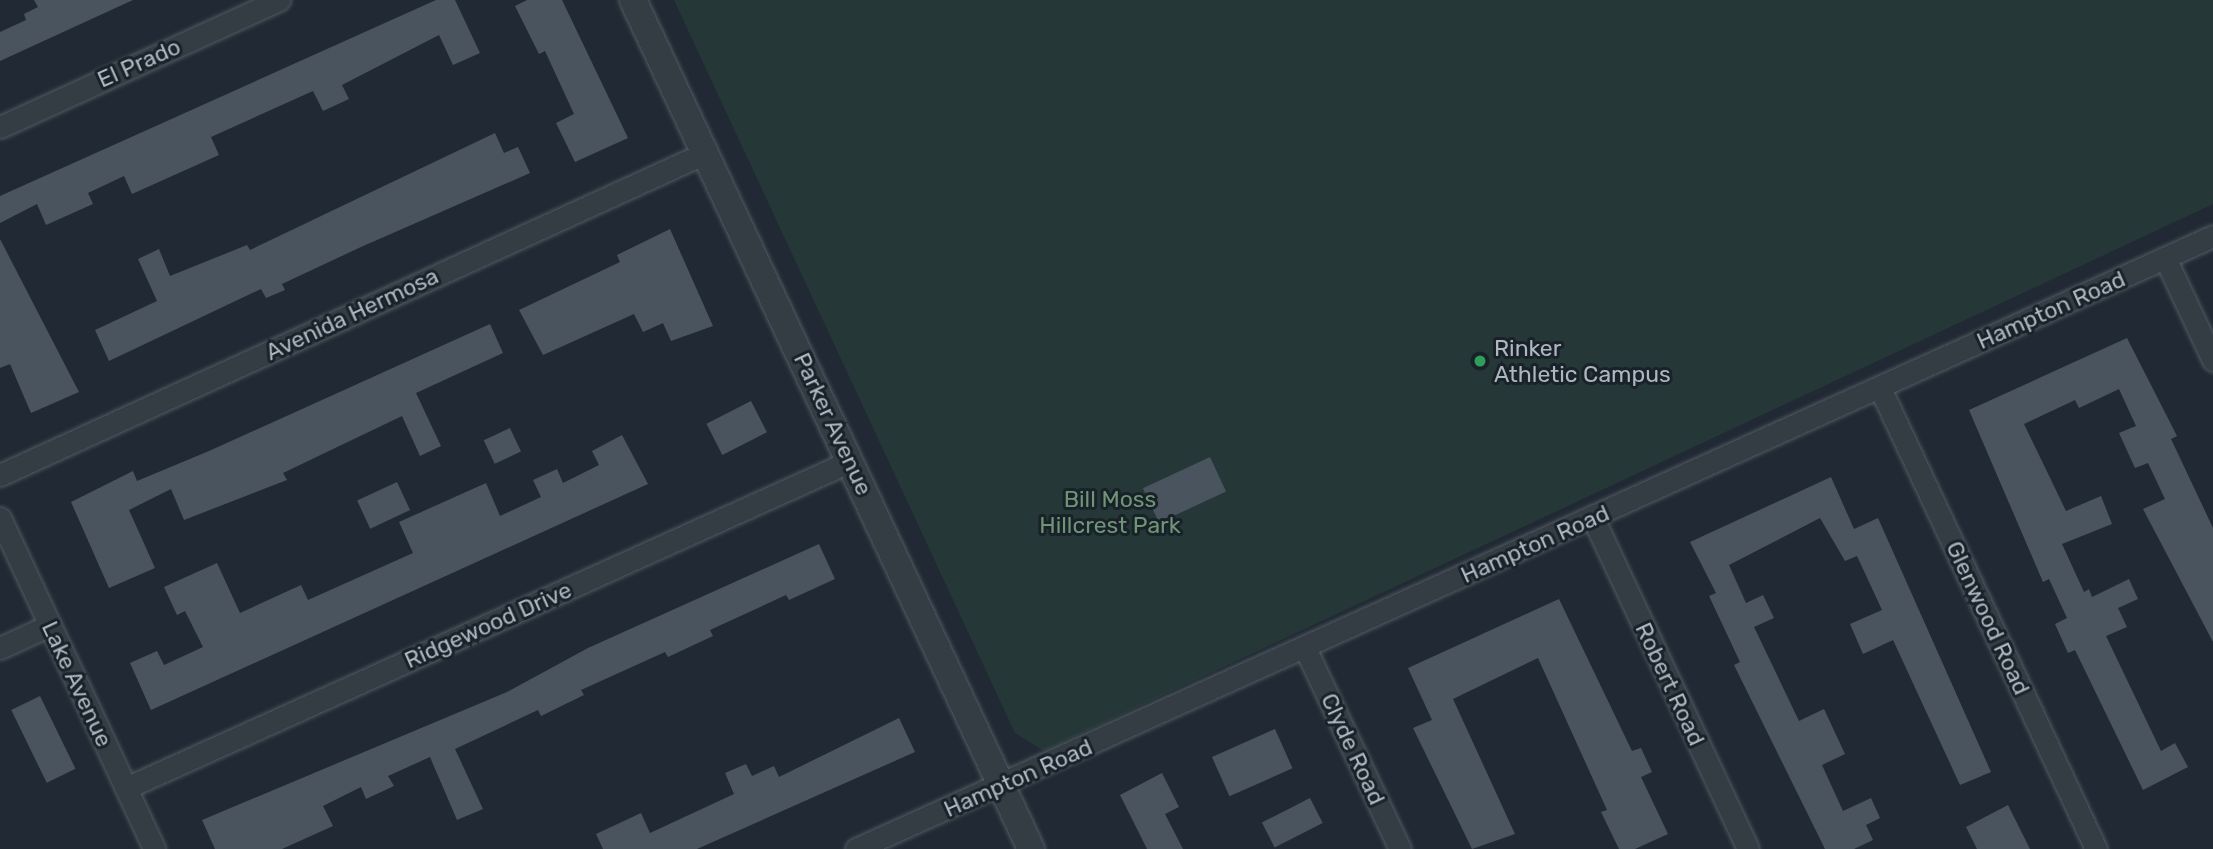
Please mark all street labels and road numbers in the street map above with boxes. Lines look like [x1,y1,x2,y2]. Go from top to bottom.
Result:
street label: El Prado [93,32,185,94]
street label: Avenida Hermosa [261,262,443,366]
street label: Hampton Road [1973,265,2129,355]
street label: Parker Avenue [788,348,878,500]
street label: Hampton Road [1457,499,1613,589]
street label: Glenwood Road [1940,537,2036,699]
street label: Ridgewood Drive [400,576,576,674]
street label: Lake Avenue [36,617,118,751]
street label: Robert Road [1629,618,1711,750]
street label: Clyde Road [1315,689,1391,809]
street label: Hampton Road [940,733,1096,823]

